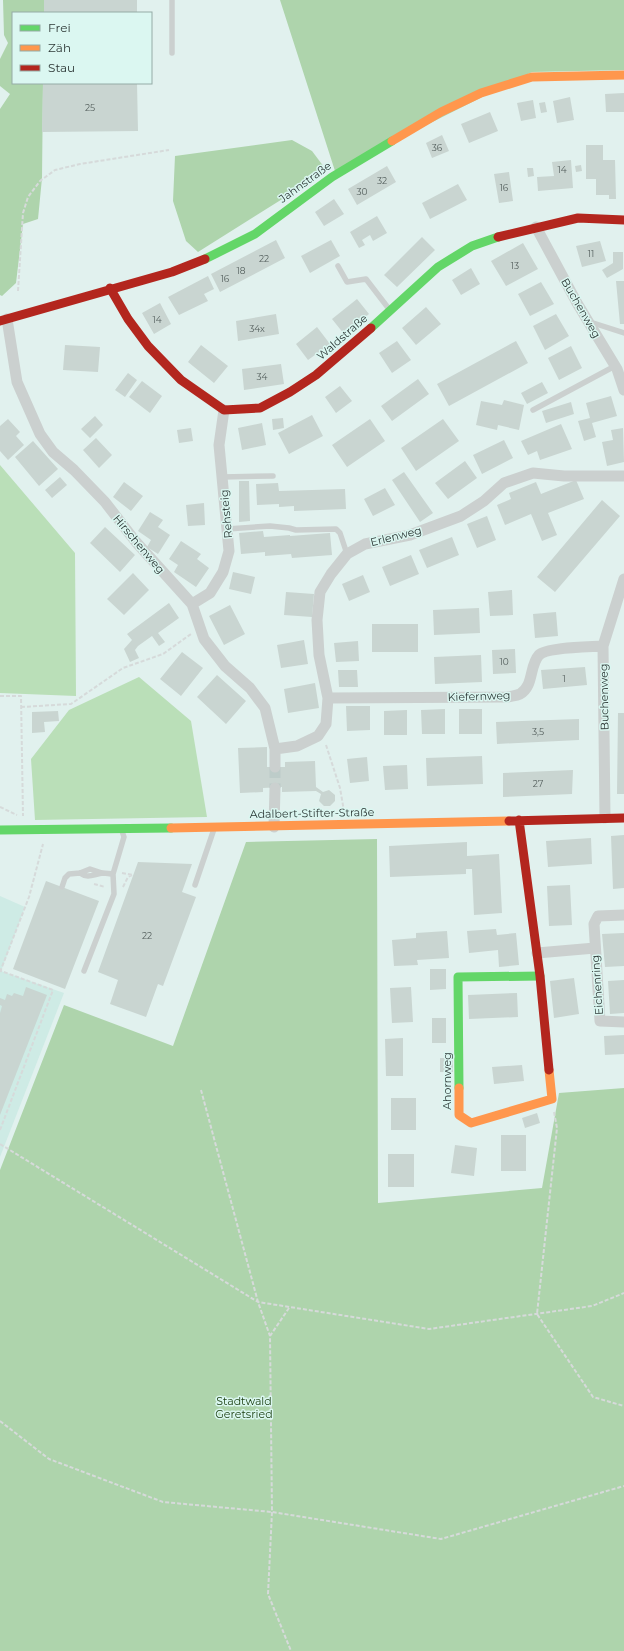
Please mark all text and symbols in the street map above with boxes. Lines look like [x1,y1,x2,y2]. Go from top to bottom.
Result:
legend [12,12,152,84]
text: Frei [48,20,71,35]
text: Zäh [48,40,71,55]
text: Stau [48,60,75,75]
house number: 25 [85,102,95,113]
house number: 36 [432,142,443,153]
street label: Jahnstraße [275,158,334,206]
house number: 14 [557,164,567,175]
house number: 32 [377,175,387,186]
house number: 16 [500,182,509,193]
house number: 30 [356,186,368,197]
house number: 11 [588,248,594,259]
house number: 22 [259,253,269,264]
house number: 13 [511,260,519,271]
house number: 18 [237,265,246,276]
house number: 16 [221,273,230,284]
street label: Buchenweg [558,276,604,340]
street label: Waldstraße [314,311,371,363]
house number: 14 [152,314,162,325]
house number: 34x [249,323,265,334]
house number: 34 [256,371,268,382]
street label: Rehsteig [217,489,235,539]
street label: Hirschenweg [110,512,168,576]
street label: Erlenweg [369,523,423,549]
house number: 10 [499,656,509,667]
street label: Buchenweg [596,663,612,731]
house number: 1 [562,673,566,684]
street label: Kiefernweg [447,688,511,704]
house number: 3,5 [532,726,544,737]
house number: 27 [533,778,543,789]
street label: Adalbert-Stifter-Straße [250,805,375,821]
house number: 22 [142,930,152,941]
street label: Eichenring [588,954,606,1016]
street label: Ahornweg [440,1052,454,1110]
park label: Stadtwald Geretsried [215,1394,273,1421]

